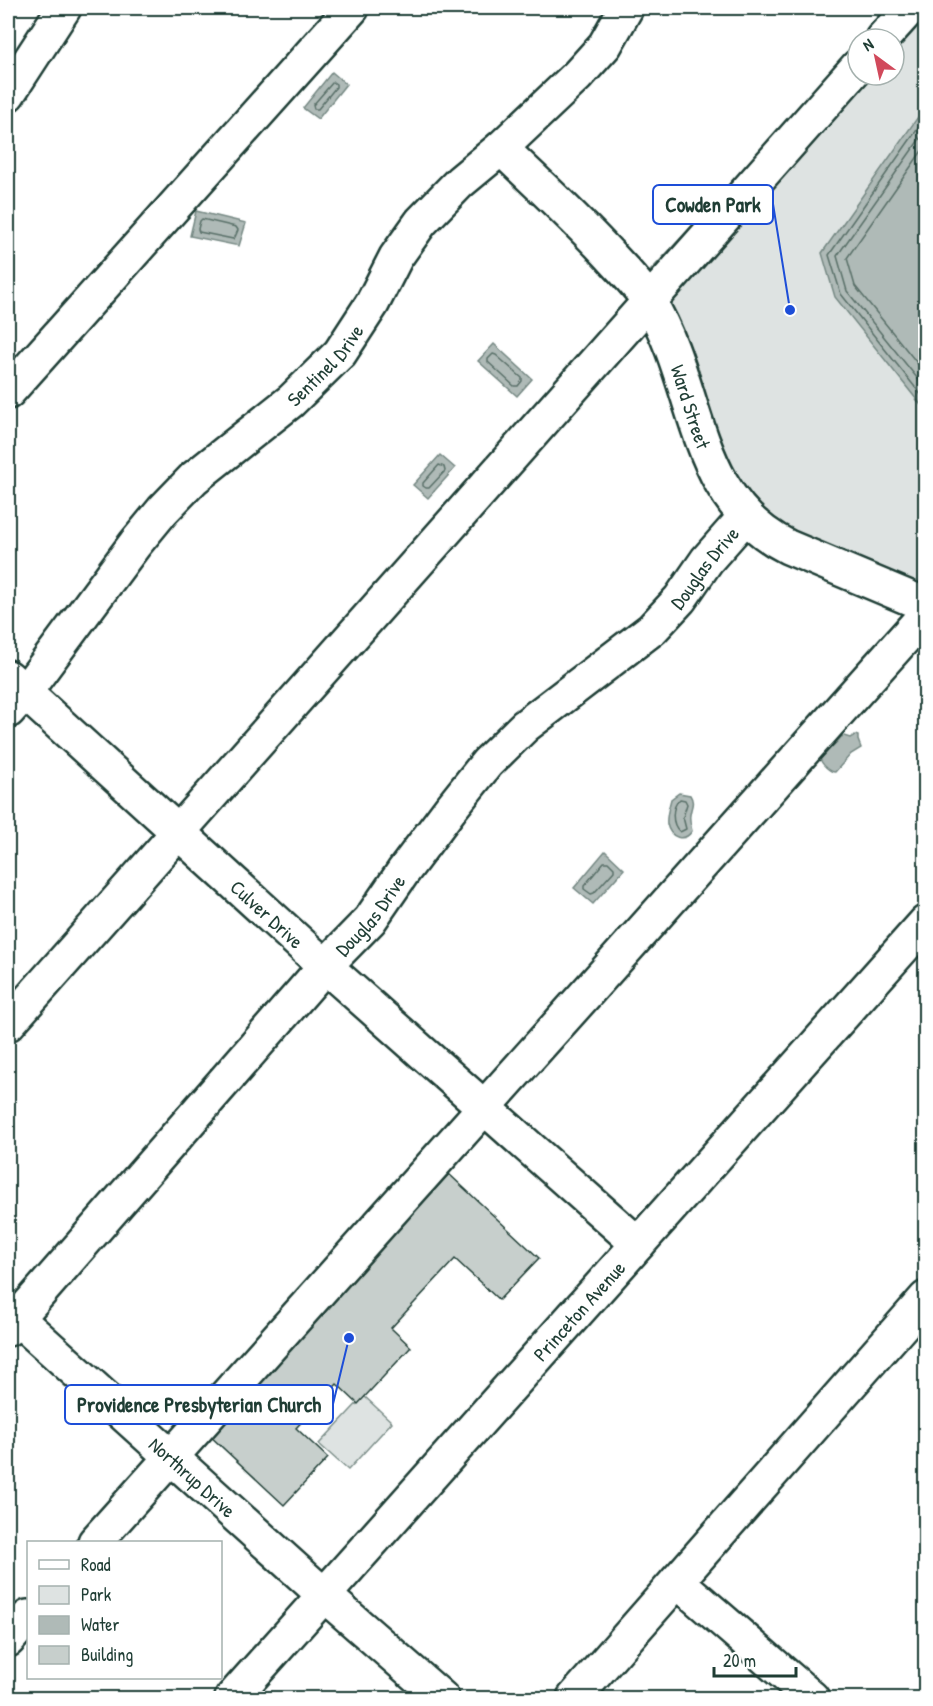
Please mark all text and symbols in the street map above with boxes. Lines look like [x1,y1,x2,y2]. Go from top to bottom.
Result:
north arrow [846,27,906,87]
text: N [858,33,878,56]
callout: Cowden Park [653,185,773,224]
text: Cowden Park [665,190,761,219]
street label: Sentinel Drive [281,319,369,412]
street label: Ward Street [665,361,718,454]
street label: Douglas Drive [664,520,745,615]
street label: Douglas Drive [329,869,411,962]
street label: Culver Drive [225,873,310,954]
street label: Princeton Avenue [527,1254,631,1366]
callout: Providence Presbyterian Church [65,1385,333,1424]
text: Providence Presbyterian Church [77,1390,321,1420]
street label: Northrup Drive [144,1430,242,1523]
legend [27,1541,222,1679]
text: Road [81,1552,111,1577]
text: Park [81,1582,112,1607]
text: Water [81,1612,119,1637]
scale bar [714,1640,796,1678]
text: Building [81,1642,133,1667]
text: 20 m [723,1648,756,1673]

